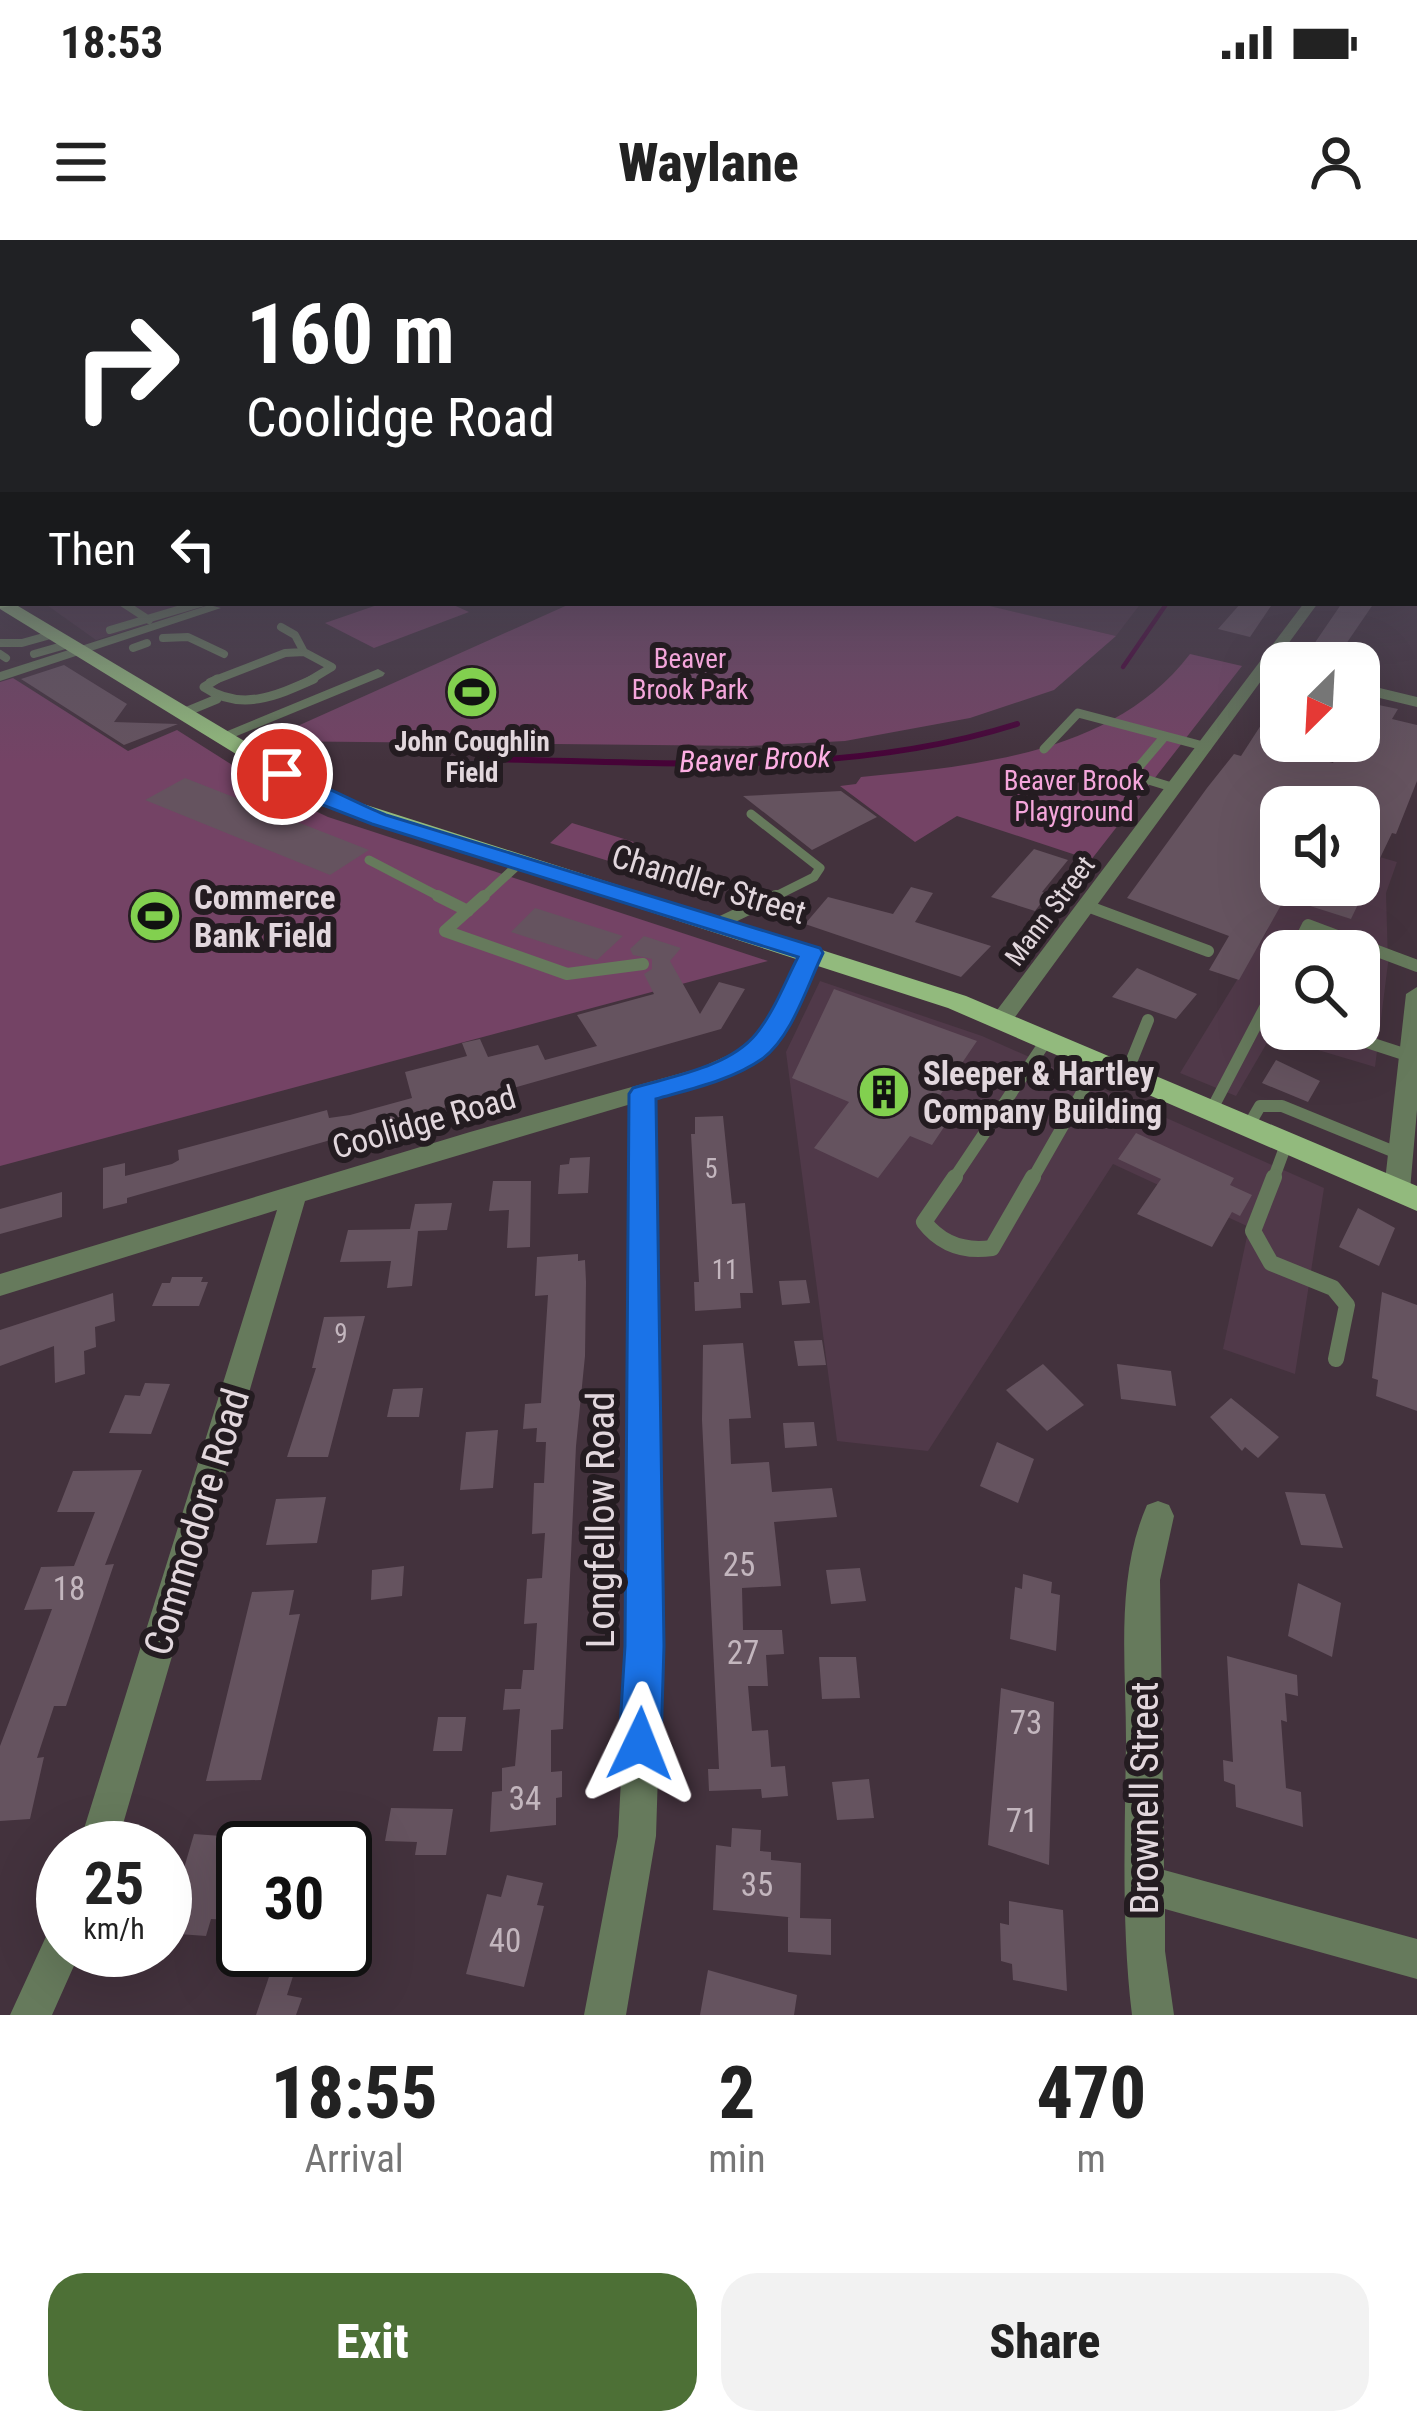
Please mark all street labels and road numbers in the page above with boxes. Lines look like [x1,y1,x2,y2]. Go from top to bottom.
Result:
street label: Chandler Street [607,836,811,932]
street label: Mann Street [998,850,1102,972]
street label: Coolidge Road [328,1077,520,1167]
street label: Commodore Road [135,1383,259,1661]
street label: Longfellow Road [578,1392,624,1648]
street label: Brownell Street [1122,1681,1168,1915]

